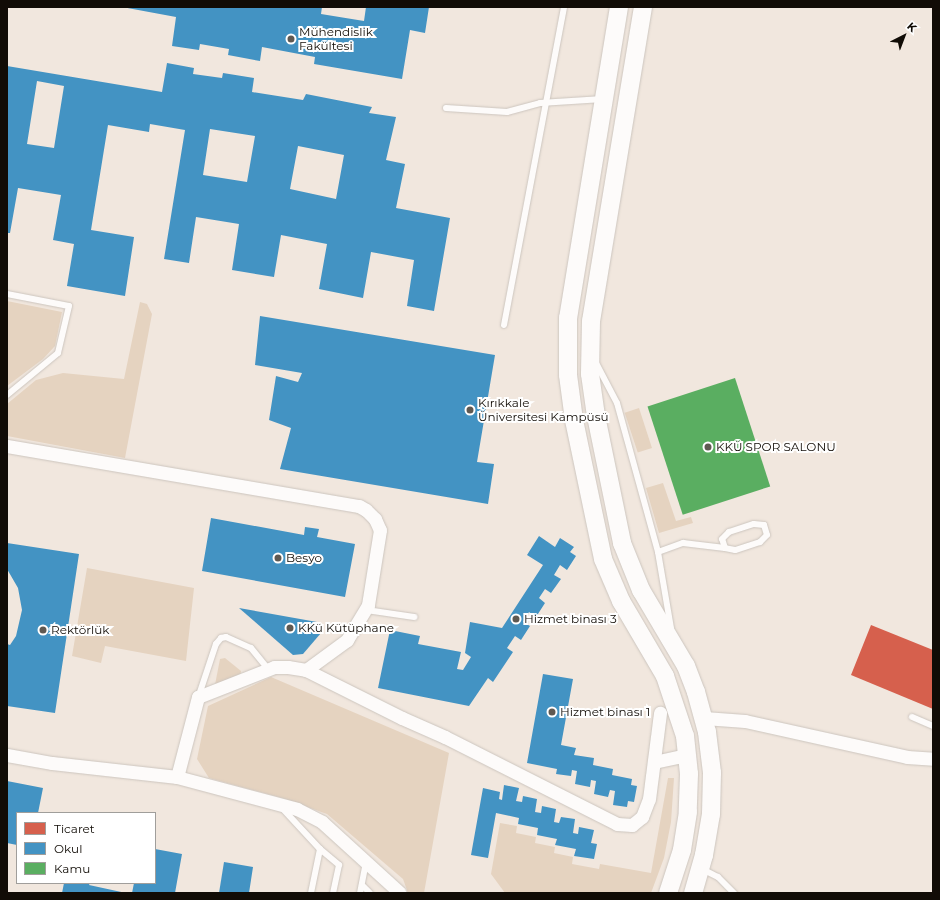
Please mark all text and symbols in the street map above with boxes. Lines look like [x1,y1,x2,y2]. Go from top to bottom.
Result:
north arrow [884,16,924,56]
text: K [904,19,920,35]
place label: Mühendislik Fakültesi [299,25,373,53]
marker: Mühendislik Fakültesi [286,34,296,44]
place label: Kırıkkale Üniversitesi Kampüsü [478,396,609,424]
marker: Kırıkkale Üniversitesi Kampüsü [465,405,475,415]
place label: KKÜ SPOR SALONU [716,440,836,454]
marker: KKÜ SPOR SALONU [703,442,713,452]
place label: Besyo [286,551,322,565]
marker: Besyo [273,553,283,563]
place label: Hizmet binası 3 [524,612,617,626]
marker: Hizmet binası 3 [511,614,521,624]
place label: KKü Kütüphane [298,621,394,635]
place label: Rektörlük [51,623,109,637]
marker: KKü Kütüphane [285,623,295,633]
marker: Rektörlük [38,625,48,635]
place label: Hizmet binası 1 [560,705,650,719]
marker: Hizmet binası 1 [547,707,557,717]
legend [16,812,156,884]
text: Ticaret [54,821,95,836]
text: Okul [54,841,82,856]
text: Kamu [54,861,90,876]

